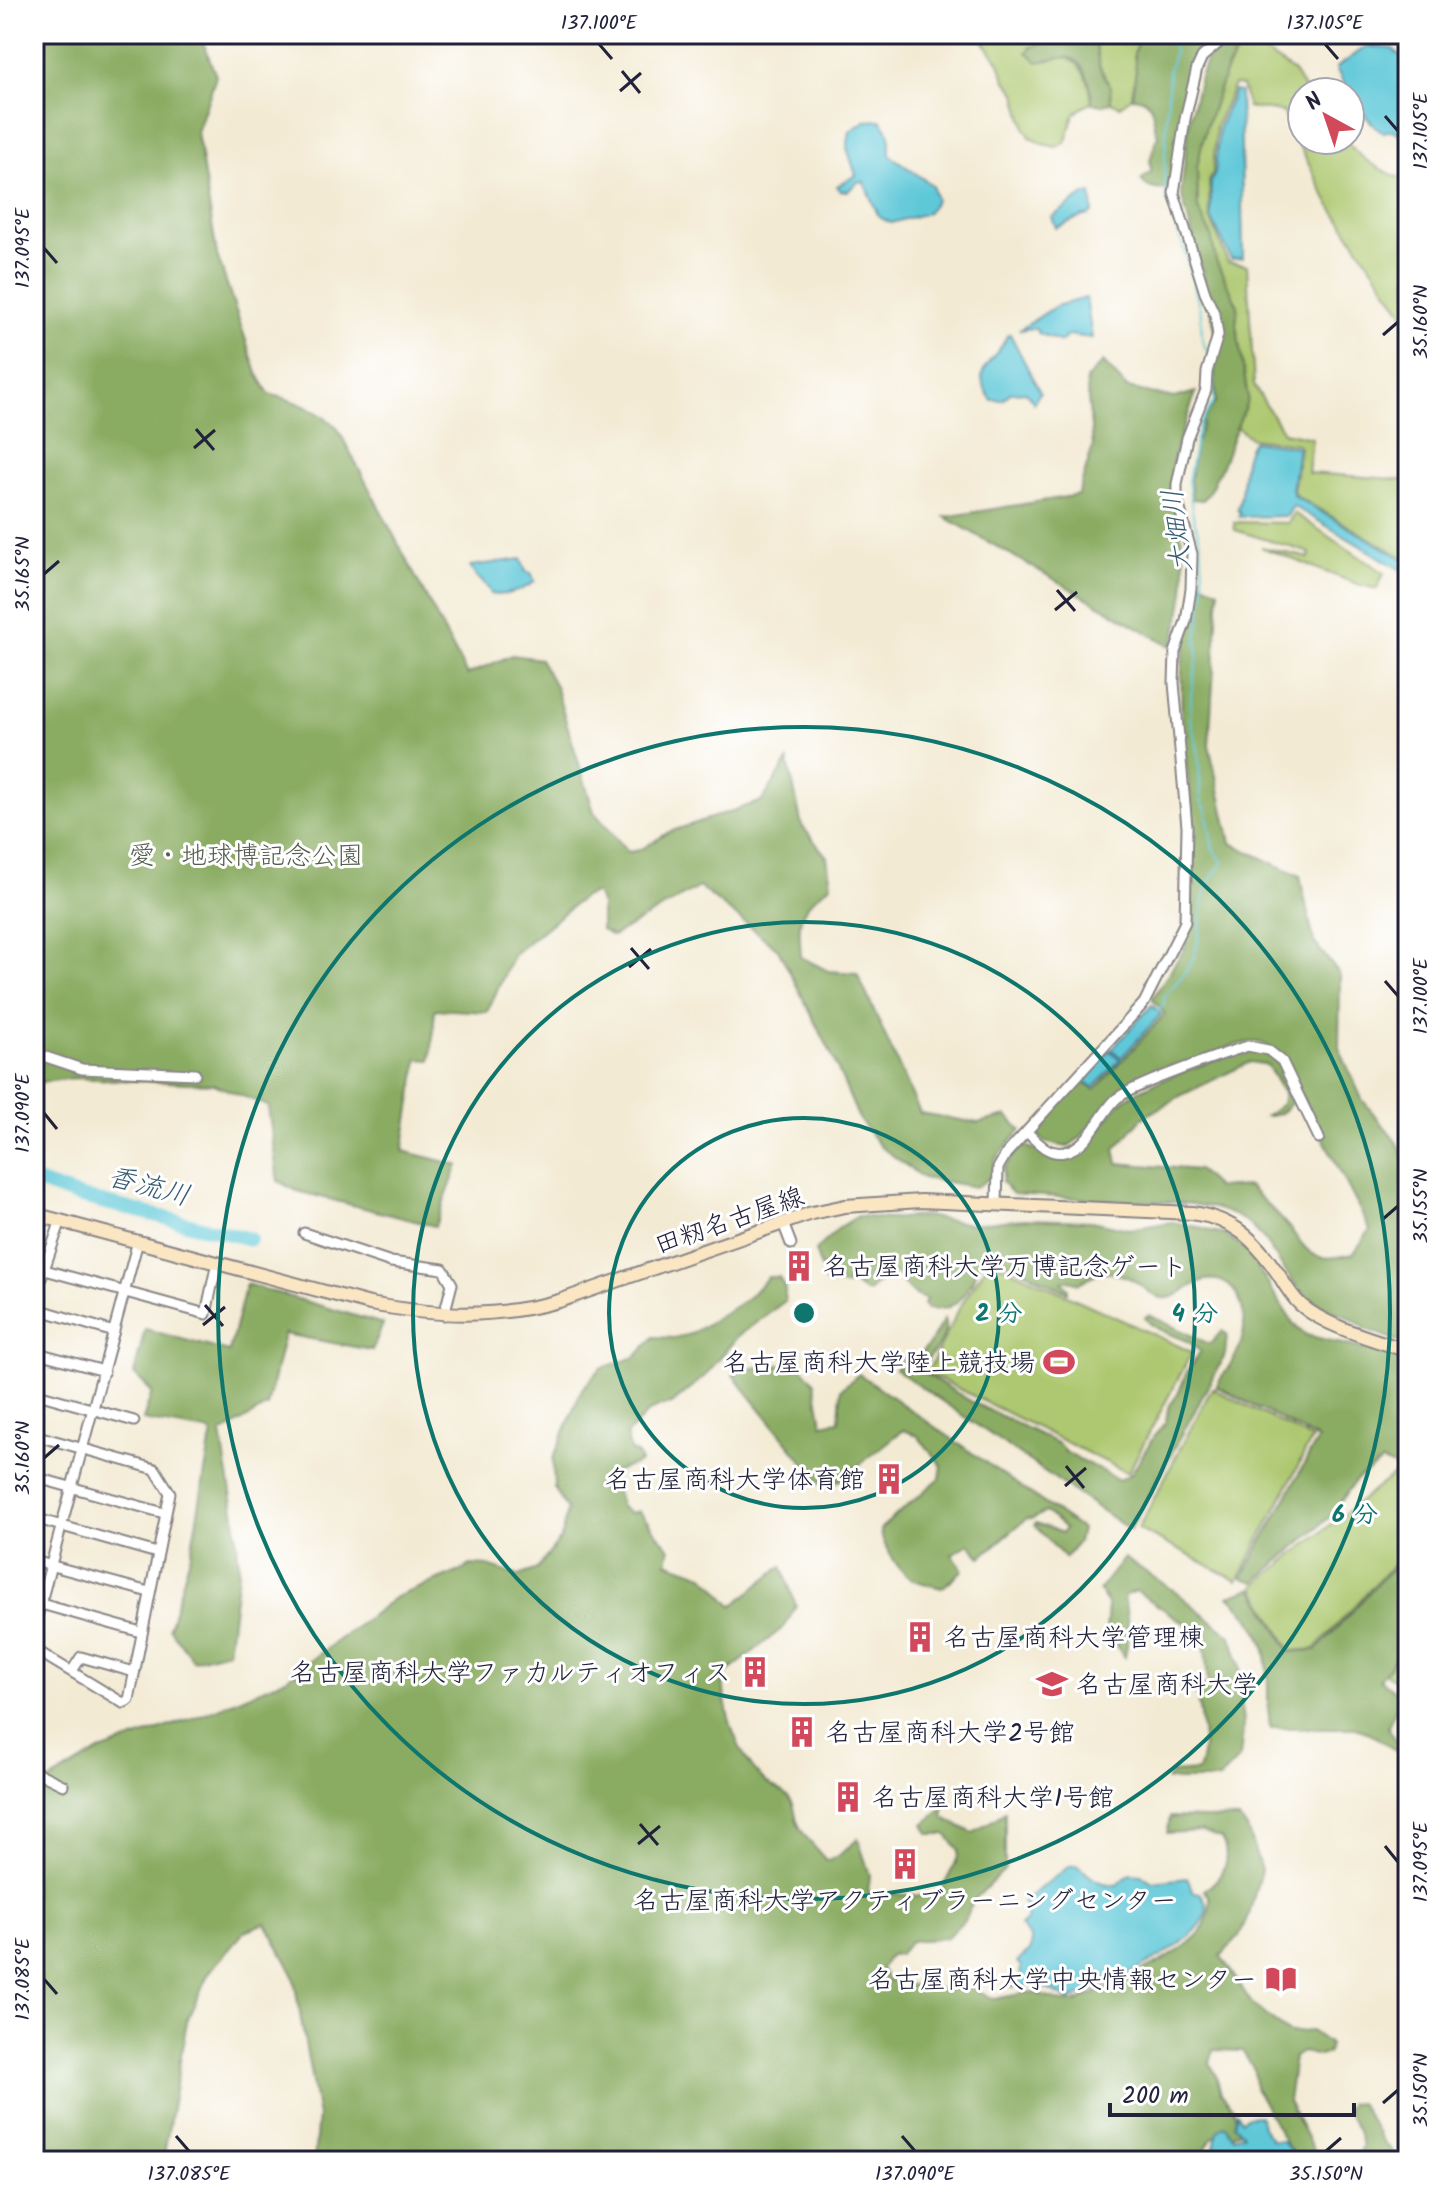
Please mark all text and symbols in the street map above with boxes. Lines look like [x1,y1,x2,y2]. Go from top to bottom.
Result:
text: 137.100°E [561,8,639,40]
text: 137.105°E [1286,8,1365,40]
north arrow [1286,76,1366,156]
text: N [1298,85,1331,120]
text: 137.105°E [1406,91,1438,170]
text: 137.095°E [8,206,40,288]
text: 35.160°N [1406,285,1438,359]
water label: 大畑川 [1151,486,1206,575]
text: 35.165°N [8,536,40,612]
park label: 愛・地球博記念公園 [129,836,363,878]
text: 137.100°E [1406,956,1438,1034]
text: 137.090°E [8,1072,40,1153]
water label: 香流川 [102,1155,195,1220]
text: 35.155°N [1406,1169,1438,1243]
street label: 田籾名古屋線 [649,1177,810,1267]
place label: 名古屋商科大学万博記念ゲート [823,1247,1187,1289]
building icon: 名古屋商科大学万博記念ゲート [782,1249,816,1283]
text: 2 分 [975,1295,1023,1334]
text: 4 分 [1172,1295,1218,1334]
centre of rings [790,1299,818,1327]
place label: 名古屋商科大学陸上競技場 [723,1343,1035,1385]
sports icon: 名古屋商科大学陸上競技場 [1042,1345,1076,1379]
text: 35.160°N [8,1421,40,1495]
place label: 名古屋商科大学体育館 [605,1460,865,1502]
building icon: 名古屋商科大学体育館 [872,1462,906,1496]
text: 6 分 [1332,1496,1378,1535]
place label: 名古屋商科大学管理棟 [944,1618,1204,1660]
building icon: 名古屋商科大学管理棟 [903,1620,937,1654]
place label: 名古屋商科大学ファカルティオフィス [290,1653,731,1695]
building icon: 名古屋商科大学ファカルティオフィス [738,1655,772,1689]
place label: 名古屋商科大学 [1076,1665,1258,1707]
school or university icon: 名古屋商科大学 [1035,1667,1069,1701]
place label: 名古屋商科大学2号館 [826,1713,1075,1755]
building icon: 名古屋商科大学2号館 [785,1715,819,1749]
place label: 名古屋商科大学1号館 [872,1778,1114,1820]
building icon: 名古屋商科大学1号館 [831,1780,865,1814]
text: 137.095°E [1406,1820,1438,1902]
building icon: 名古屋商科大学アクティブラーニングセンター [888,1847,922,1881]
place label: 名古屋商科大学アクティブラーニングセンター [633,1881,1177,1923]
text: 137.085°E [8,1936,40,2020]
place label: 名古屋商科大学中央情報センター [868,1960,1257,2002]
library icon: 名古屋商科大学中央情報センター [1264,1962,1298,1996]
text: 35.150°N [1406,2053,1438,2127]
scale bar [1110,2067,1354,2117]
text: 200 m [1122,2077,1189,2116]
text: 137.085°E [148,2159,232,2191]
text: 137.090°E [875,2159,956,2191]
text: 35.150°N [1289,2159,1363,2191]

